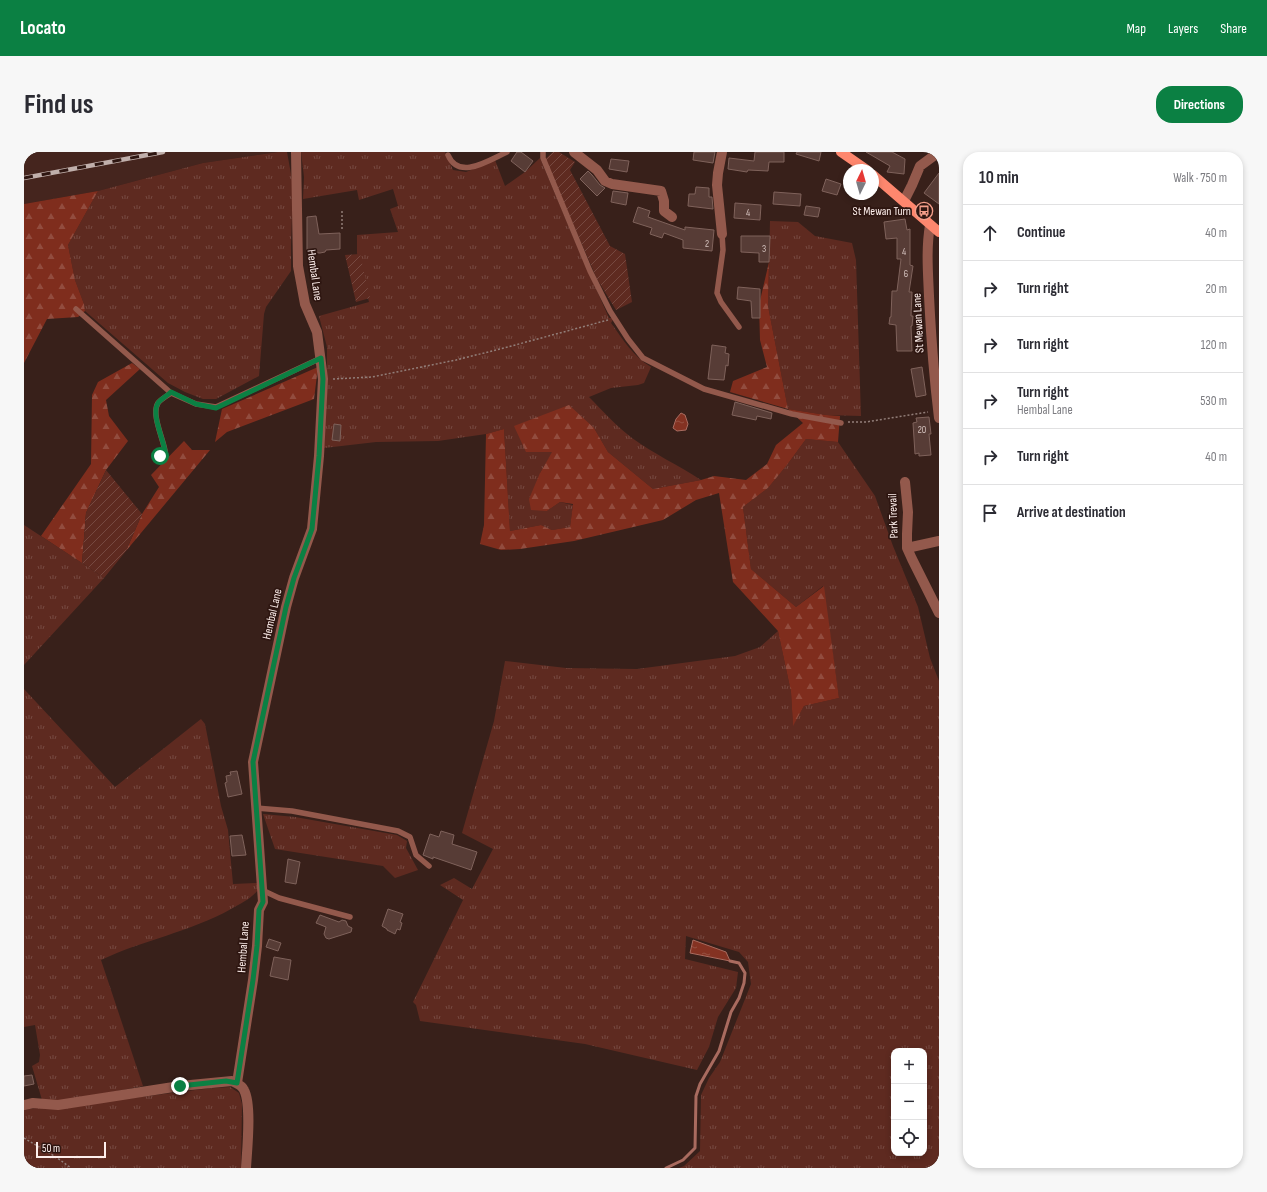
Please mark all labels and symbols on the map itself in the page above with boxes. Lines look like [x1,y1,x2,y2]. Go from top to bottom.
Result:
north arrow [843,164,879,200]
bus stop icon: St Mewan Turn [914,201,934,221]
place label: St Mewan Turn [853,204,911,219]
house number: 4 [746,207,750,219]
house number: 2 [705,238,709,250]
house number: 3 [762,243,766,255]
house number: 4 [902,246,906,258]
street label: Hembal Lane [304,249,326,302]
house number: 6 [904,268,908,280]
street label: St Mewan Lane [909,293,928,353]
house number: 20 [918,424,926,436]
route start [151,447,169,465]
street label: Park Trevail [885,493,902,539]
street label: Hembal Lane [259,587,286,641]
street label: Hembal Lane [234,921,253,973]
route end [171,1077,189,1095]
scale bar [36,1140,106,1159]

